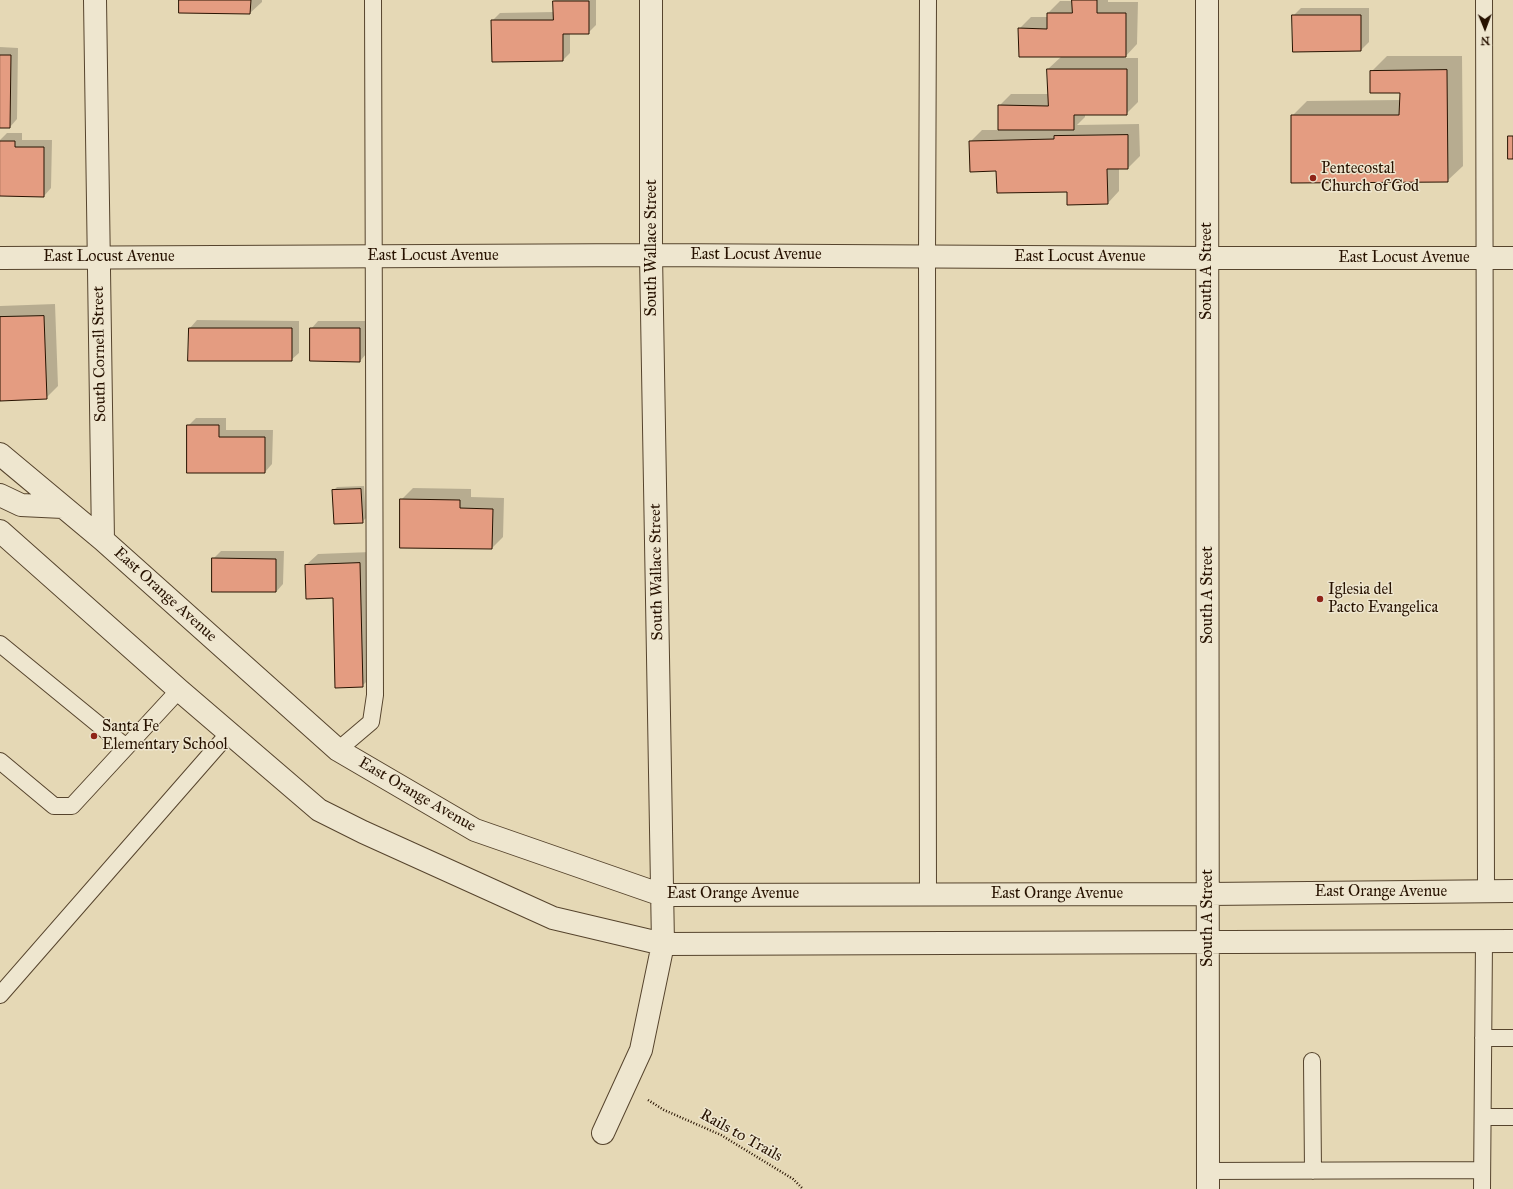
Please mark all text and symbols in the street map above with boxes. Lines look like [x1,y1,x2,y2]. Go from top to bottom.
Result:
north arrow [1465,8,1505,48]
text: N [1480,34,1490,47]
place label: Pentecostal Church of God [1321,159,1419,197]
marker: Pentecostal Church of God [1308,173,1318,183]
street label: South Wallace Street [642,179,662,317]
street label: South A Street [1197,222,1217,320]
street label: East Locust Avenue [690,245,822,265]
street label: East Locust Avenue [367,246,499,266]
street label: East Locust Avenue [43,247,175,267]
street label: East Locust Avenue [1014,247,1146,267]
street label: East Locust Avenue [1338,248,1470,268]
street label: South Cornell Street [89,286,111,422]
street label: South Wallace Street [646,503,668,641]
street label: East Orange Avenue [109,544,221,646]
street label: South A Street [1198,546,1218,644]
place label: Iglesia del Pacto Evangelica [1328,580,1438,618]
marker: Iglesia del Pacto Evangelica [1315,594,1325,604]
place label: Santa Fe Elementary School [102,717,228,755]
marker: Santa Fe Elementary School [89,731,99,741]
street label: East Orange Avenue [355,754,479,836]
street label: South A Street [1198,869,1218,967]
street label: East Orange Avenue [1315,882,1447,902]
street label: East Orange Avenue [667,884,799,904]
street label: East Orange Avenue [991,884,1123,904]
street label: Rails to Trails [696,1105,786,1167]

